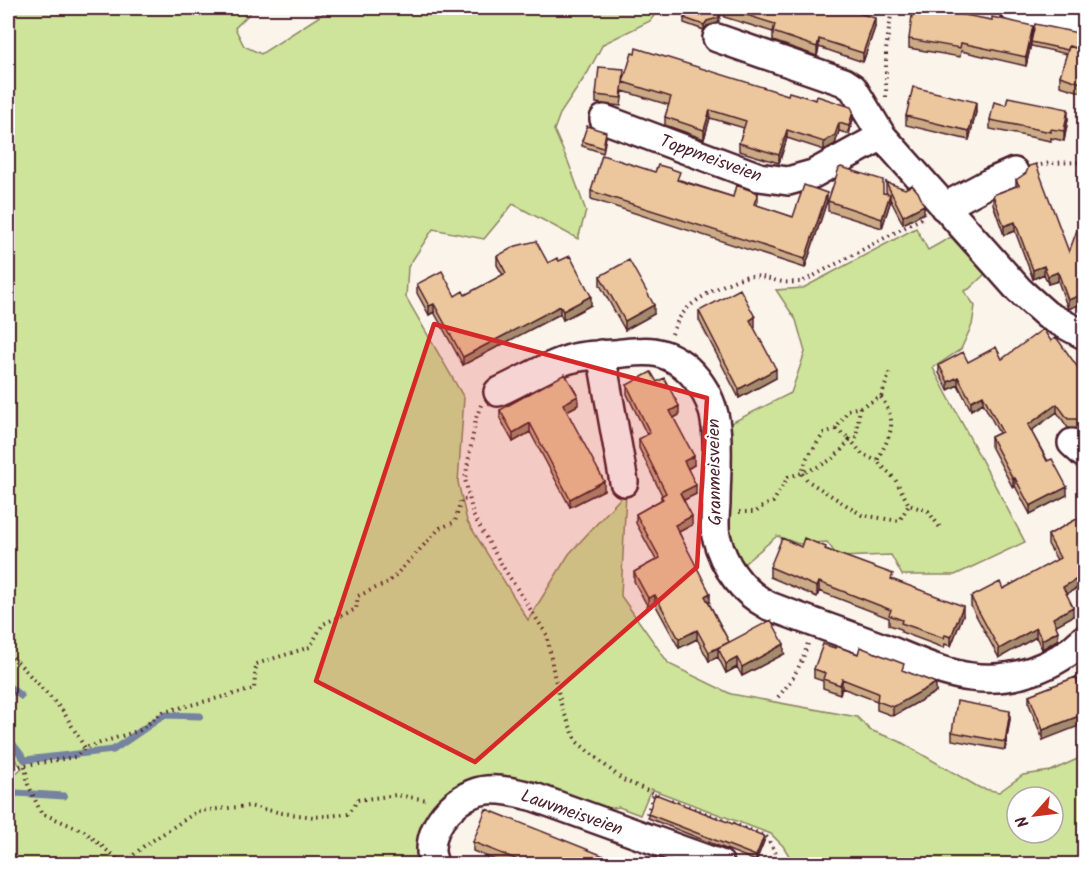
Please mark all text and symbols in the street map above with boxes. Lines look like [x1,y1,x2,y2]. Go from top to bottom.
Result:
street label: Toppmeisveien [655,127,766,191]
street label: Granmeisveien [700,418,731,526]
street label: Lauvmeisveien [516,782,627,844]
north arrow [1005,785,1065,845]
text: N [1010,811,1036,832]

